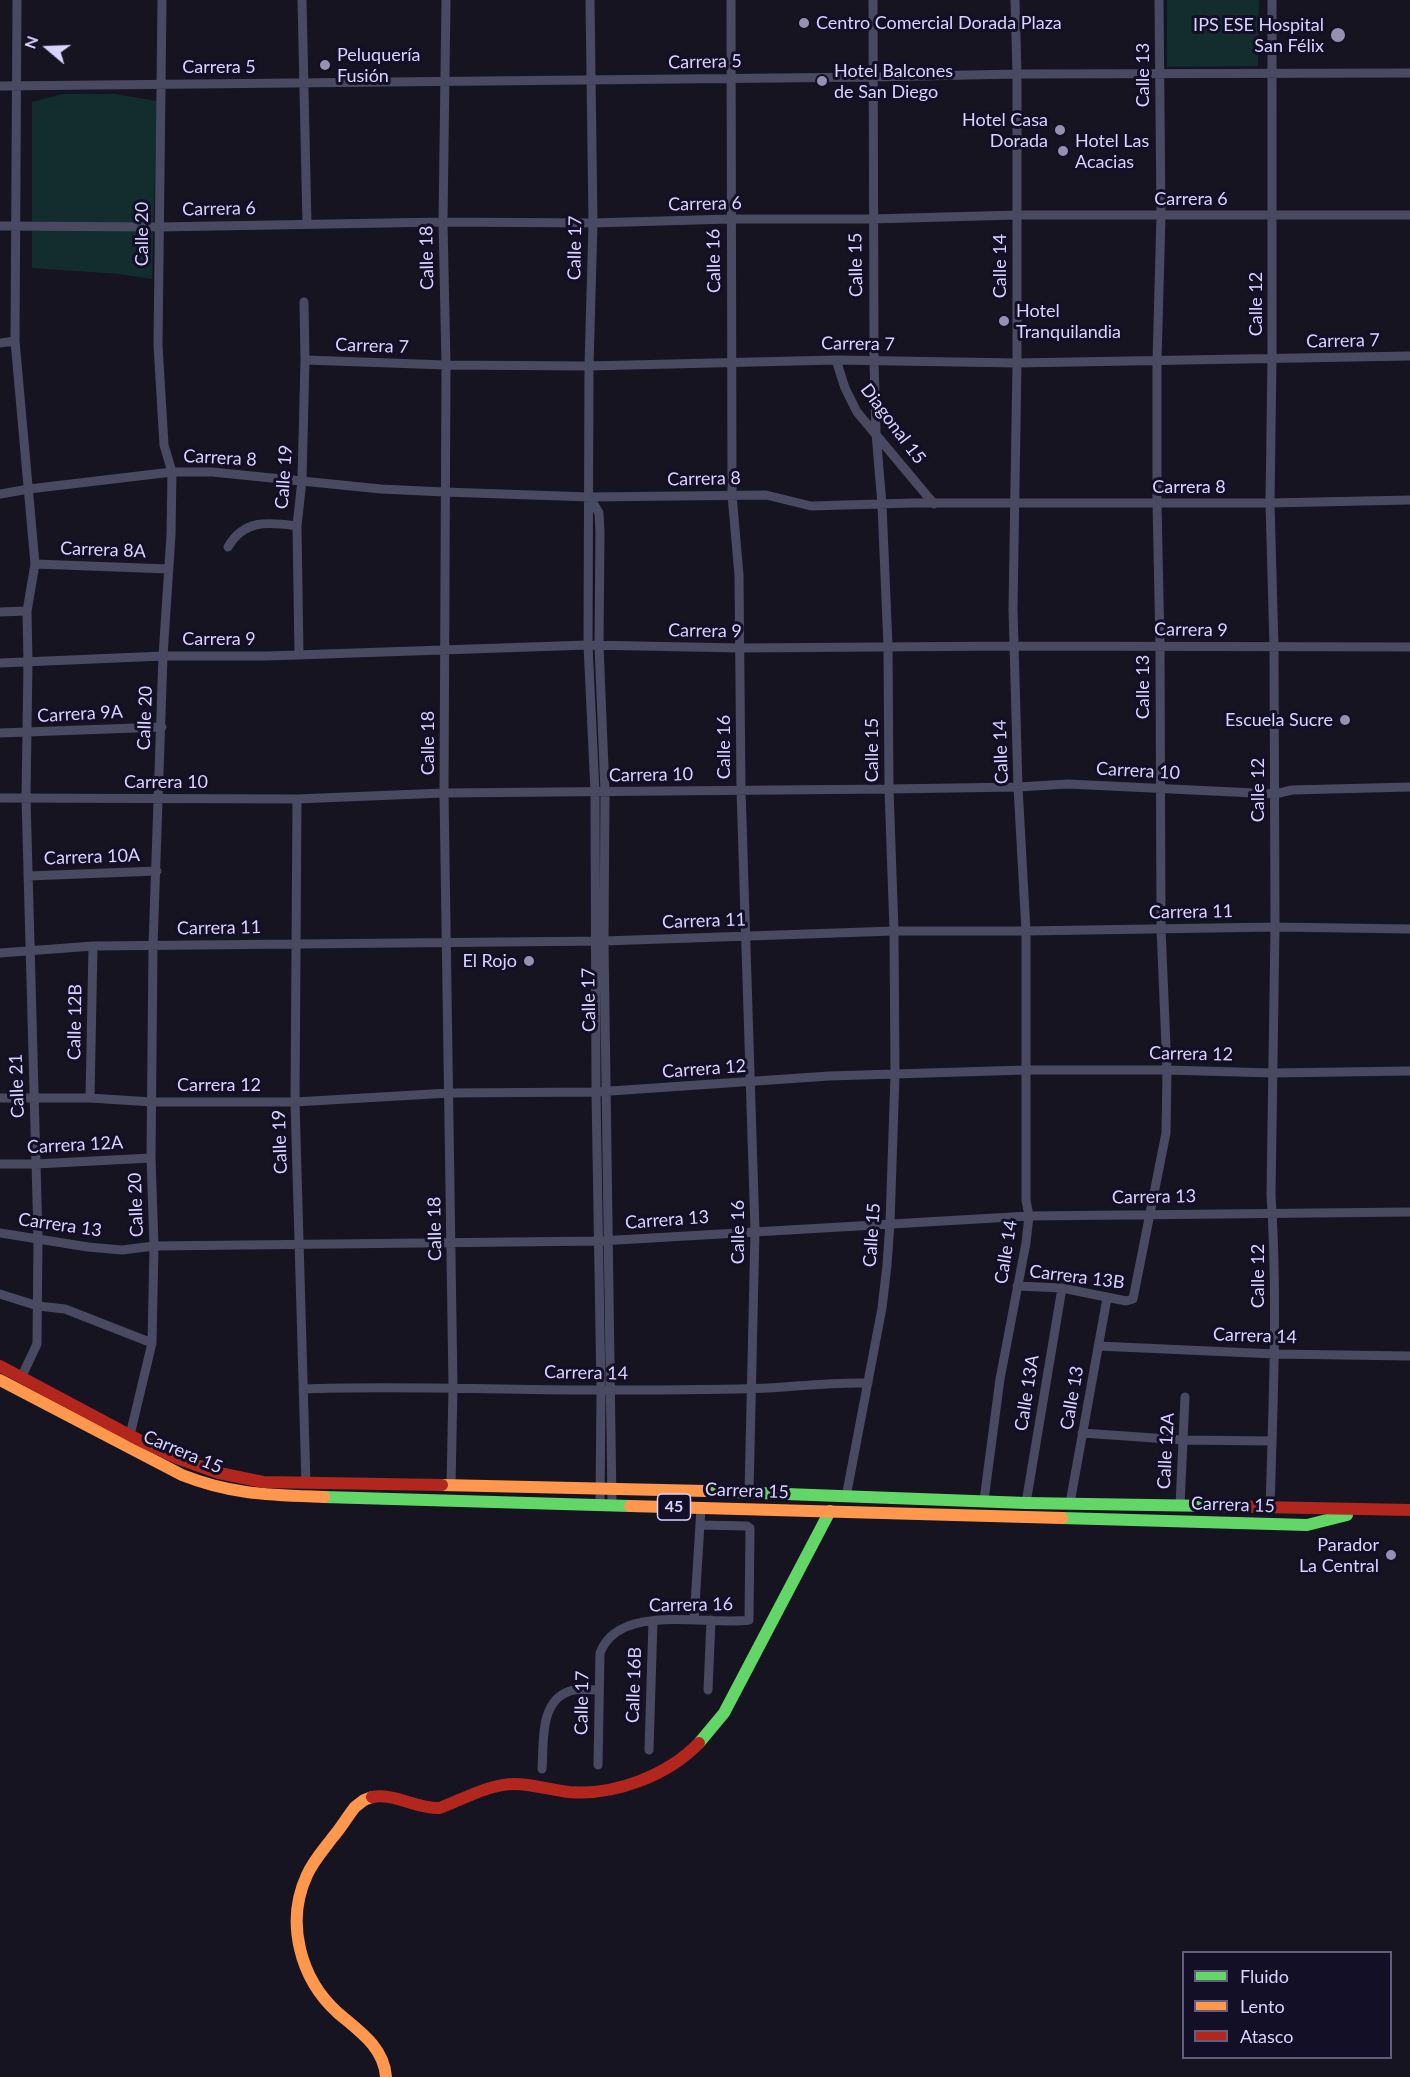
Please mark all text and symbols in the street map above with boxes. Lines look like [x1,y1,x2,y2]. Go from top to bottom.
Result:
place label: Centro Comercial Dorada Plaza [816,12,1062,34]
place label: IPS ESE Hospital San Félix [1193,14,1324,57]
marker: Centro Comercial Dorada Plaza [797,16,811,30]
north arrow [18,18,78,78]
marker: IPS ESE Hospital San Félix [1329,26,1347,44]
text: N [20,33,41,51]
street label: Calle 13 [1132,43,1154,107]
place label: Peluquería Fusión [337,44,421,86]
street label: Carrera 5 [668,51,742,73]
street label: Carrera 5 [182,56,256,78]
marker: Peluquería Fusión [318,58,332,72]
place label: Hotel Balcones de San Diego [834,60,953,103]
marker: Hotel Balcones de San Diego [815,74,829,88]
place label: Hotel Casa Dorada [962,109,1048,152]
marker: Hotel Casa Dorada [1053,123,1067,137]
place label: Hotel Las Acacias [1075,130,1149,172]
marker: Hotel Las Acacias [1056,144,1070,158]
street label: Carrera 6 [1154,188,1228,210]
street label: Carrera 6 [668,193,742,215]
street label: Carrera 6 [182,198,256,220]
street label: Calle 20 [131,202,153,266]
street label: Calle 17 [564,216,586,280]
street label: Calle 18 [416,226,438,290]
street label: Calle 16 [703,229,725,293]
street label: Calle 15 [845,233,867,297]
street label: Calle 14 [989,234,1011,298]
street label: Calle 12 [1245,272,1267,336]
place label: Hotel Tranquilandia [1016,300,1121,342]
marker: Hotel Tranquilandia [997,314,1011,328]
street label: Carrera 7 [1306,330,1380,352]
street label: Carrera 7 [821,333,895,355]
street label: Carrera 7 [335,334,409,358]
street label: Diagonal 15 [856,380,930,468]
street label: Calle 19 [271,444,297,510]
street label: Carrera 8 [183,445,257,471]
street label: Carrera 8 [667,468,741,490]
street label: Carrera 8 [1152,476,1226,498]
street label: Carrera 8A [60,538,146,562]
street label: Carrera 9 [1154,619,1228,641]
street label: Carrera 9 [668,620,742,642]
street label: Carrera 9 [182,628,256,650]
street label: Calle 13 [1132,655,1154,719]
street label: Calle 20 [133,685,157,751]
street label: Carrera 9A [37,701,123,727]
place label: Escuela Sucre [1225,709,1333,731]
street label: Calle 18 [417,711,439,775]
marker: Escuela Sucre [1338,713,1352,727]
street label: Calle 16 [713,715,735,779]
street label: Calle 15 [861,718,883,782]
street label: Calle 14 [989,719,1013,785]
street label: Carrera 10 [1095,758,1181,784]
street label: Calle 12 [1247,758,1269,822]
street label: Carrera 10 [609,763,693,787]
street label: Carrera 10 [124,771,208,793]
street label: Carrera 10A [44,845,140,869]
street label: Carrera 11 [1149,900,1233,924]
street label: Carrera 11 [662,909,746,933]
street label: Carrera 11 [177,916,261,940]
place label: El Rojo [462,950,517,972]
marker: El Rojo [522,954,536,968]
street label: Calle 17 [578,968,600,1032]
street label: Calle 12B [64,984,86,1060]
street label: Carrera 12 [1149,1042,1233,1066]
street label: Calle 21 [5,1053,29,1119]
street label: Carrera 12 [661,1055,747,1083]
street label: Carrera 12 [177,1074,261,1096]
street label: Calle 19 [268,1109,292,1175]
street label: Carrera 12A [26,1132,124,1158]
street label: Calle 20 [124,1172,148,1238]
street label: Carrera 13 [1112,1185,1196,1209]
street label: Calle 18 [424,1197,446,1261]
street label: Calle 16 [727,1200,749,1264]
street label: Calle 15 [859,1202,885,1268]
street label: Carrera 13 [624,1206,710,1234]
street label: Carrera 13 [17,1208,103,1242]
street label: Calle 14 [990,1218,1022,1286]
street label: Calle 12 [1247,1244,1269,1308]
street label: Carrera 13B [1028,1260,1126,1294]
street label: Carrera 14 [1213,1324,1297,1348]
street label: Calle 13A [1010,1353,1044,1433]
street label: Carrera 14 [544,1361,628,1385]
street label: Calle 13 [1056,1364,1088,1432]
street label: Calle 12A [1153,1412,1179,1490]
street label: Carrera 15 [140,1426,226,1478]
street label: Carrera 15 [705,1479,789,1503]
street label: Carrera 15 [1191,1493,1275,1517]
road number: 45 [658,1494,690,1520]
place label: Parador La Central [1299,1534,1379,1576]
marker: Parador La Central [1384,1548,1398,1562]
street label: Carrera 16 [649,1593,733,1617]
street label: Calle 16B [622,1647,646,1723]
street label: Calle 17 [571,1671,593,1735]
legend [1182,1951,1392,2059]
text: Fluido [1240,1965,1289,1987]
text: Lento [1240,1995,1285,2017]
text: Atasco [1240,2025,1293,2047]

